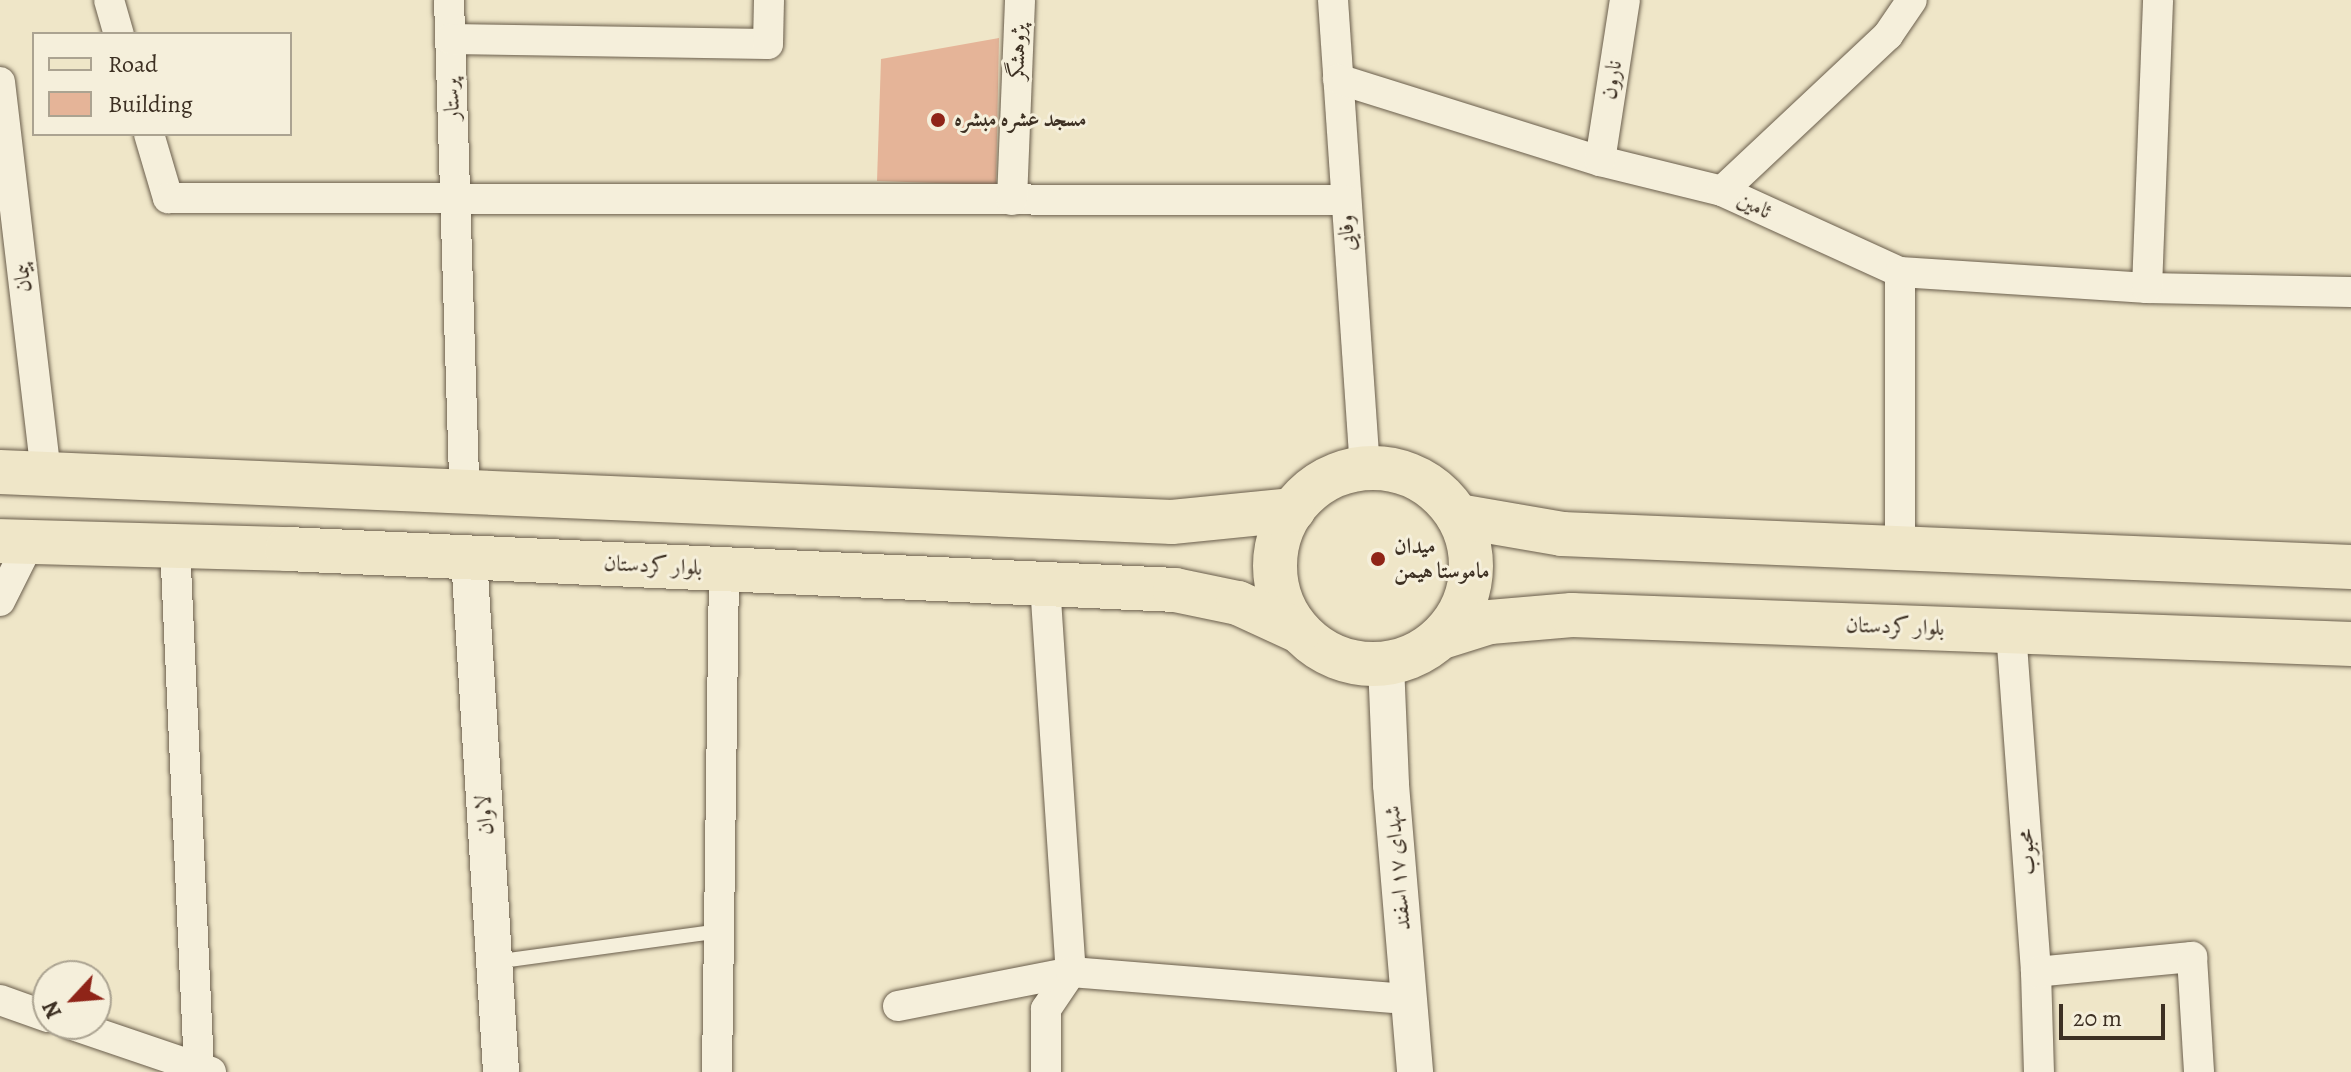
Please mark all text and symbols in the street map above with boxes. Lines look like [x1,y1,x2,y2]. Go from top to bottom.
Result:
street label: پژوهشگر [1004,23,1032,81]
legend [32,32,292,136]
text: Road [108,48,158,80]
street label: نارون [1596,58,1628,102]
street label: پرستار [438,77,466,121]
text: Building [108,88,193,120]
place label: مسجد عشره مبشره [954,107,1087,133]
marker: مسجد عشره مبشره [929,111,947,129]
street label: ئامین [1733,187,1775,225]
street label: وفایی [1333,214,1361,252]
street label: پیمان [8,262,38,294]
place label: میدان ماموستا هیمن [1394,533,1490,584]
street label: بلوار کردستان [603,550,703,582]
marker: میدان ماموستا هیمن [1369,550,1387,568]
street label: بلوار کردستان [1845,612,1945,642]
street label: لاوان [470,794,500,836]
street label: شهدای ۱۷ اسفند [1379,804,1417,932]
street label: محبوب [2012,828,2042,876]
north arrow [32,960,112,1040]
scale bar [2063,988,2169,1038]
text: N [35,996,69,1023]
text: 20 m [2073,1002,2122,1034]

